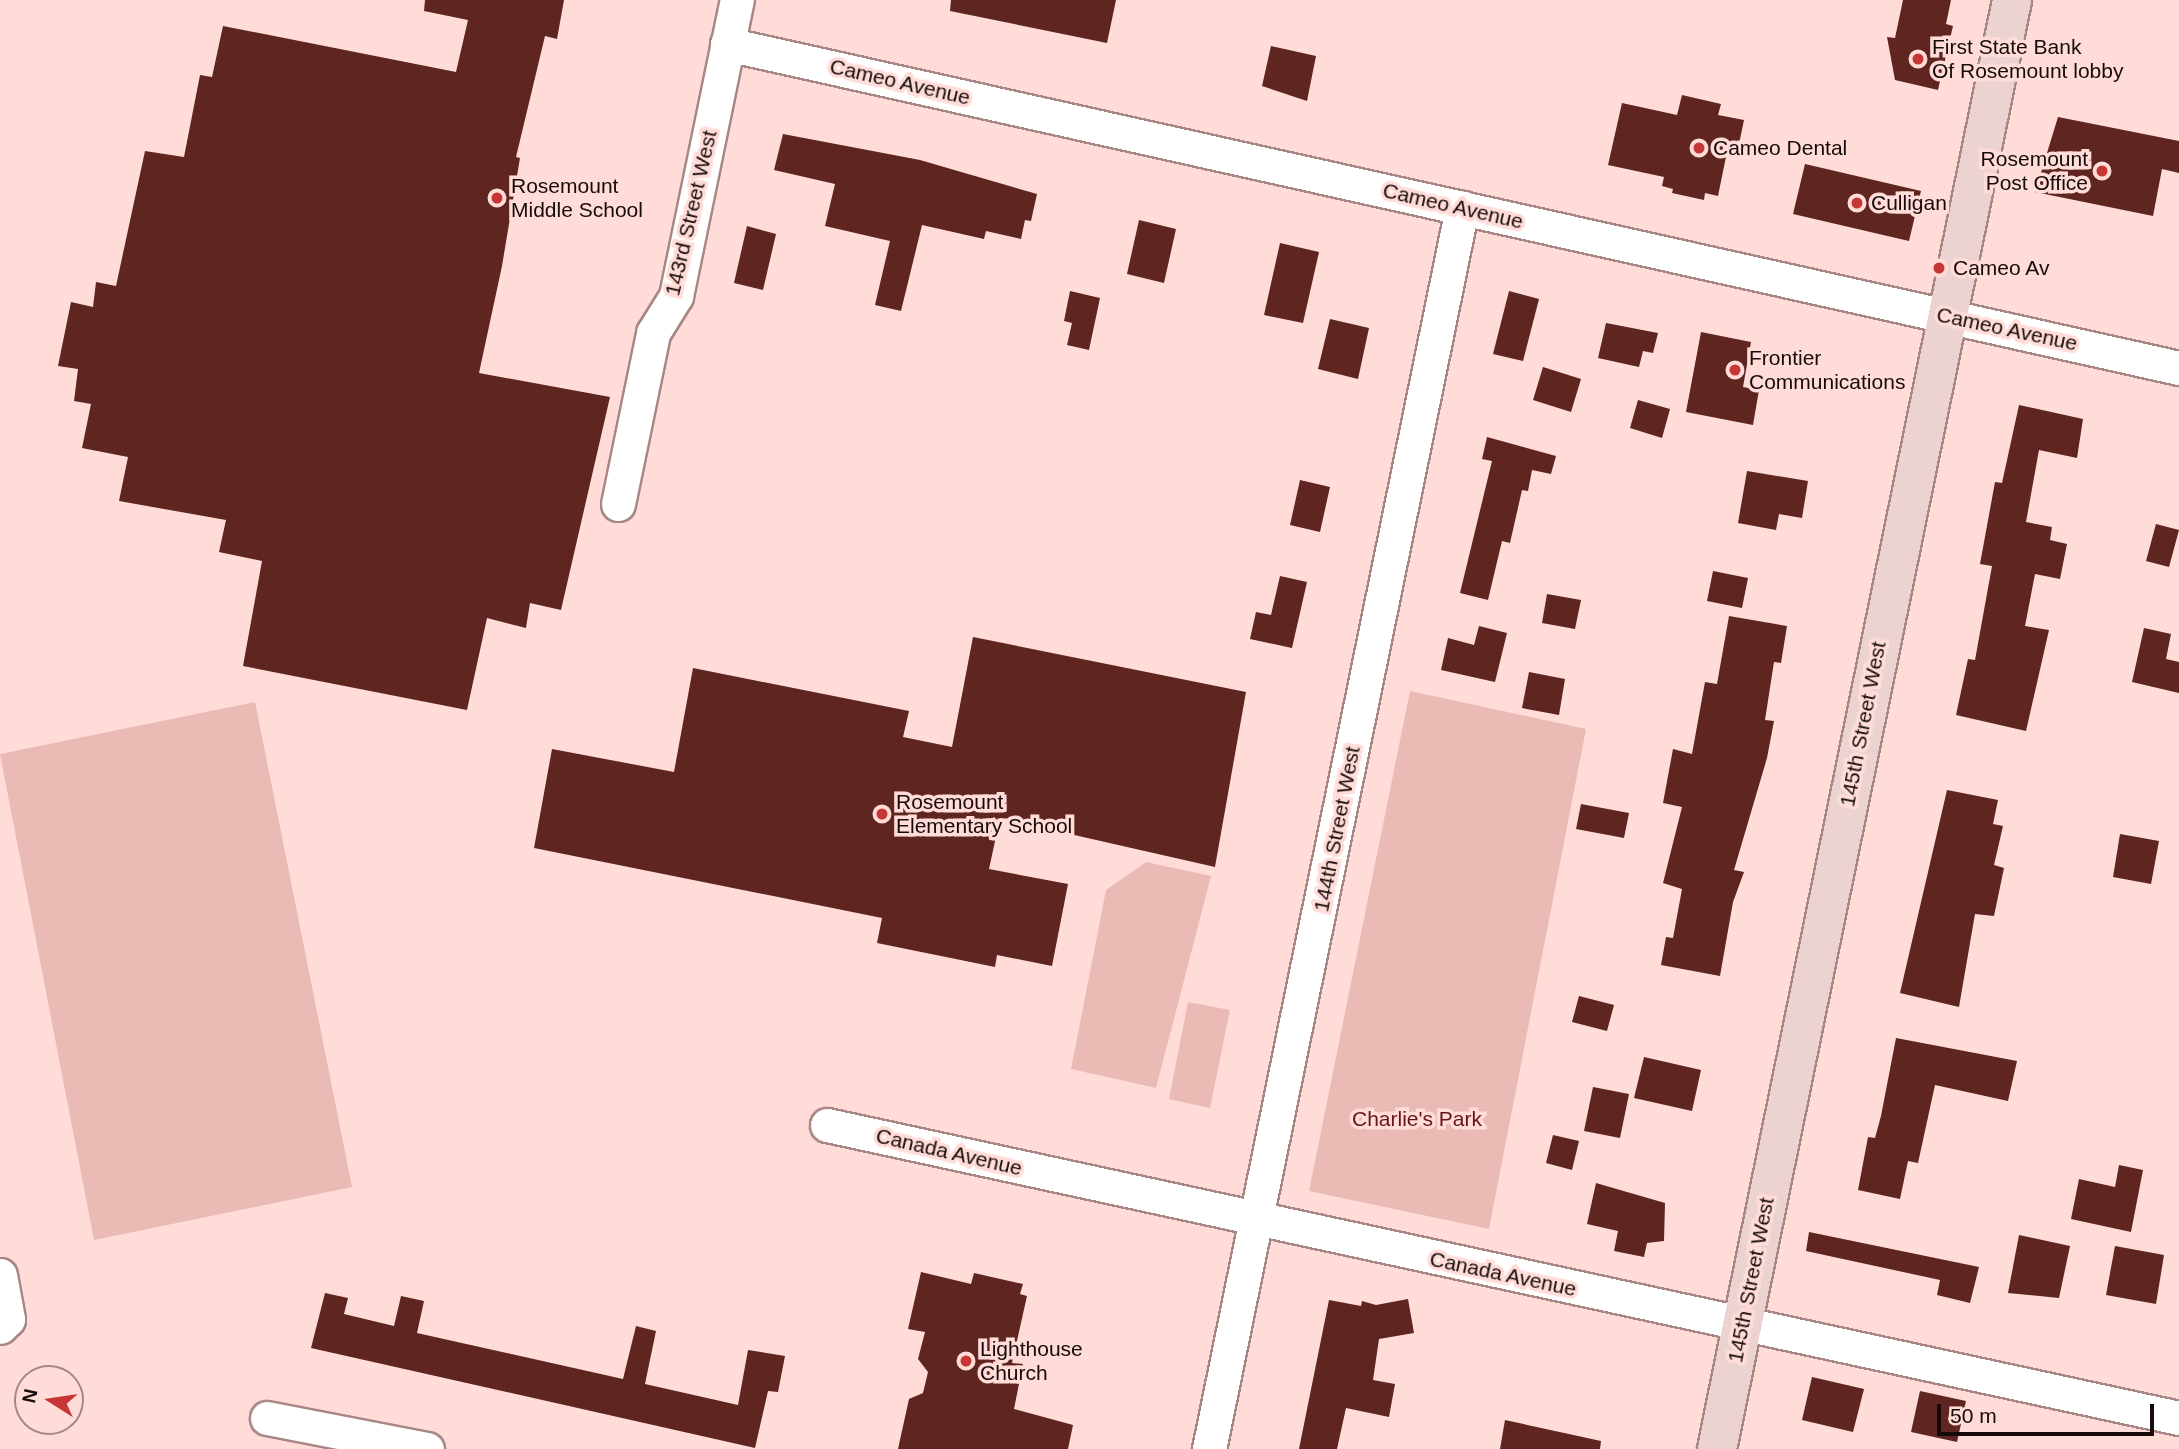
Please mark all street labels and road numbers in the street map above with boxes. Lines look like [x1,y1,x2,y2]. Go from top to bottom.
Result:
street label: Cameo Avenue [827,53,973,111]
street label: 143rd Street West [660,128,722,298]
street label: Cameo Avenue [1380,177,1526,235]
street label: Cameo Avenue [1934,302,2080,356]
street label: 145th Street West [1835,639,1891,809]
street label: 144th Street West [1309,744,1365,914]
street label: Canada Avenue [873,1123,1025,1181]
street label: 145th Street West [1723,1195,1779,1365]
street label: Canada Avenue [1427,1246,1579,1302]

